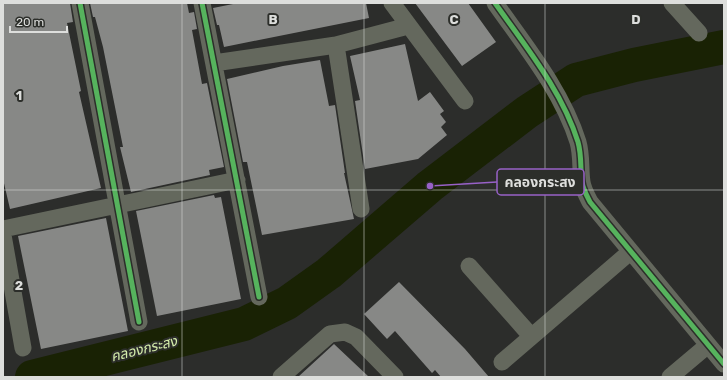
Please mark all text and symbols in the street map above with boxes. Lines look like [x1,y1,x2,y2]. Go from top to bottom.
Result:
scale bar [10,8,67,34]
text: B [268,12,278,27]
text: C [449,12,459,27]
text: D [631,12,641,27]
text: 20 m [16,15,44,29]
text: 1 [16,88,22,103]
callout: คลองกระสง [497,169,584,195]
text: คลองกระสง [504,174,576,191]
text: 2 [15,278,23,293]
water label: คลองกระสง [109,332,180,365]

